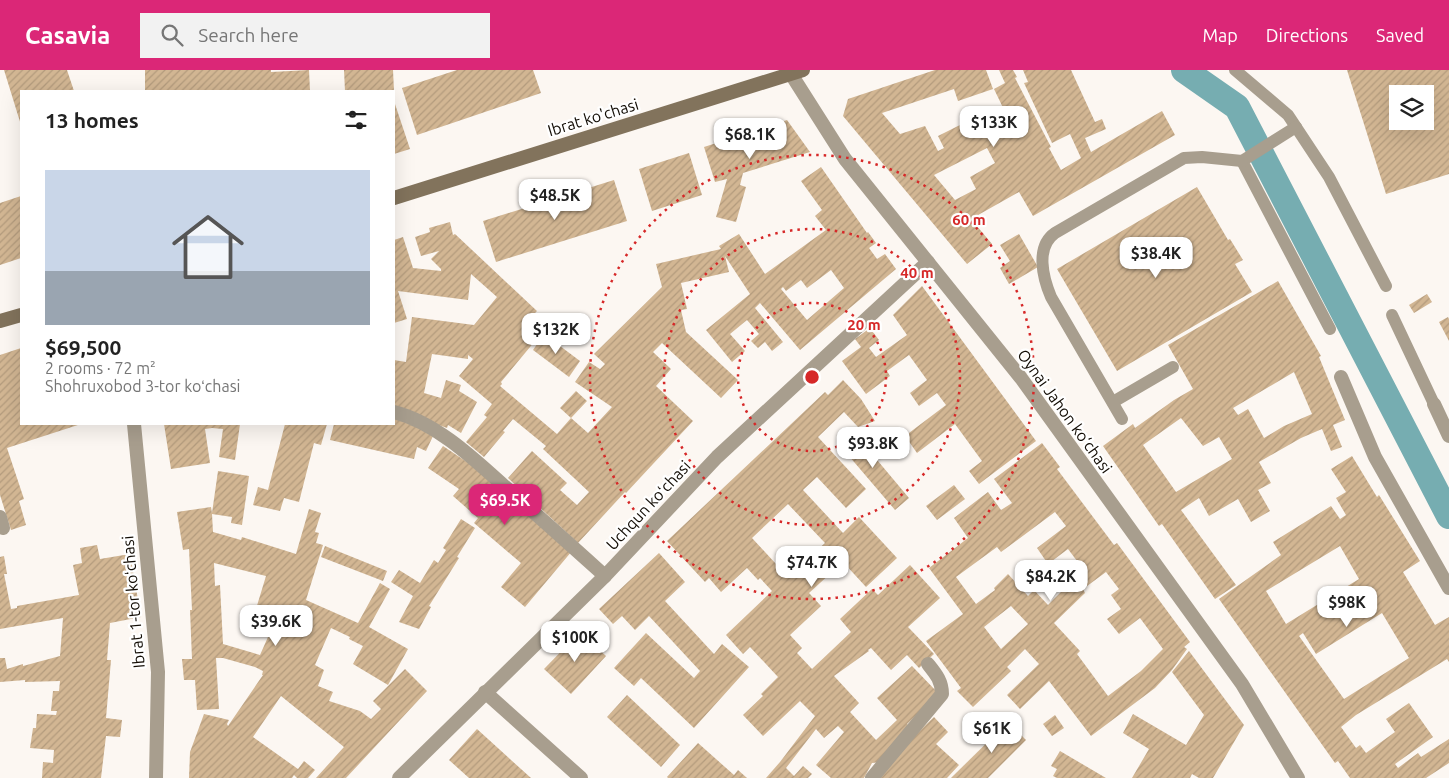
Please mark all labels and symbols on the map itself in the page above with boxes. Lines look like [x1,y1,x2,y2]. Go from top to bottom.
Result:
street label: Ibrat ko'chasi [545,95,641,139]
pin: $133K [959,106,1029,148]
pin: $68.1K [709,118,791,160]
pin: $48.5K [514,178,596,221]
text: 60 m [952,211,986,228]
pin: $38.4K [1115,236,1197,279]
text: 40 m [900,264,934,281]
pin: $132K [521,312,591,355]
text: 20 m [847,316,881,333]
street label: Oynai Jahon ko‘chasi [1014,346,1116,476]
centre of rings [803,368,821,386]
pin: $93.8K [832,426,914,469]
street label: Uchqun koʻchasi [602,457,694,553]
pin: $69.5K [464,484,546,526]
street label: Ibrat 1-tor koʻchasi [118,535,148,669]
pin: $74.7K [771,546,853,588]
pin: $84.2K [1010,560,1092,602]
pin: $98K [1317,586,1377,628]
pin: $39.6K [235,604,317,647]
pin: $100K [540,620,610,663]
pin: $61K [962,712,1022,754]

